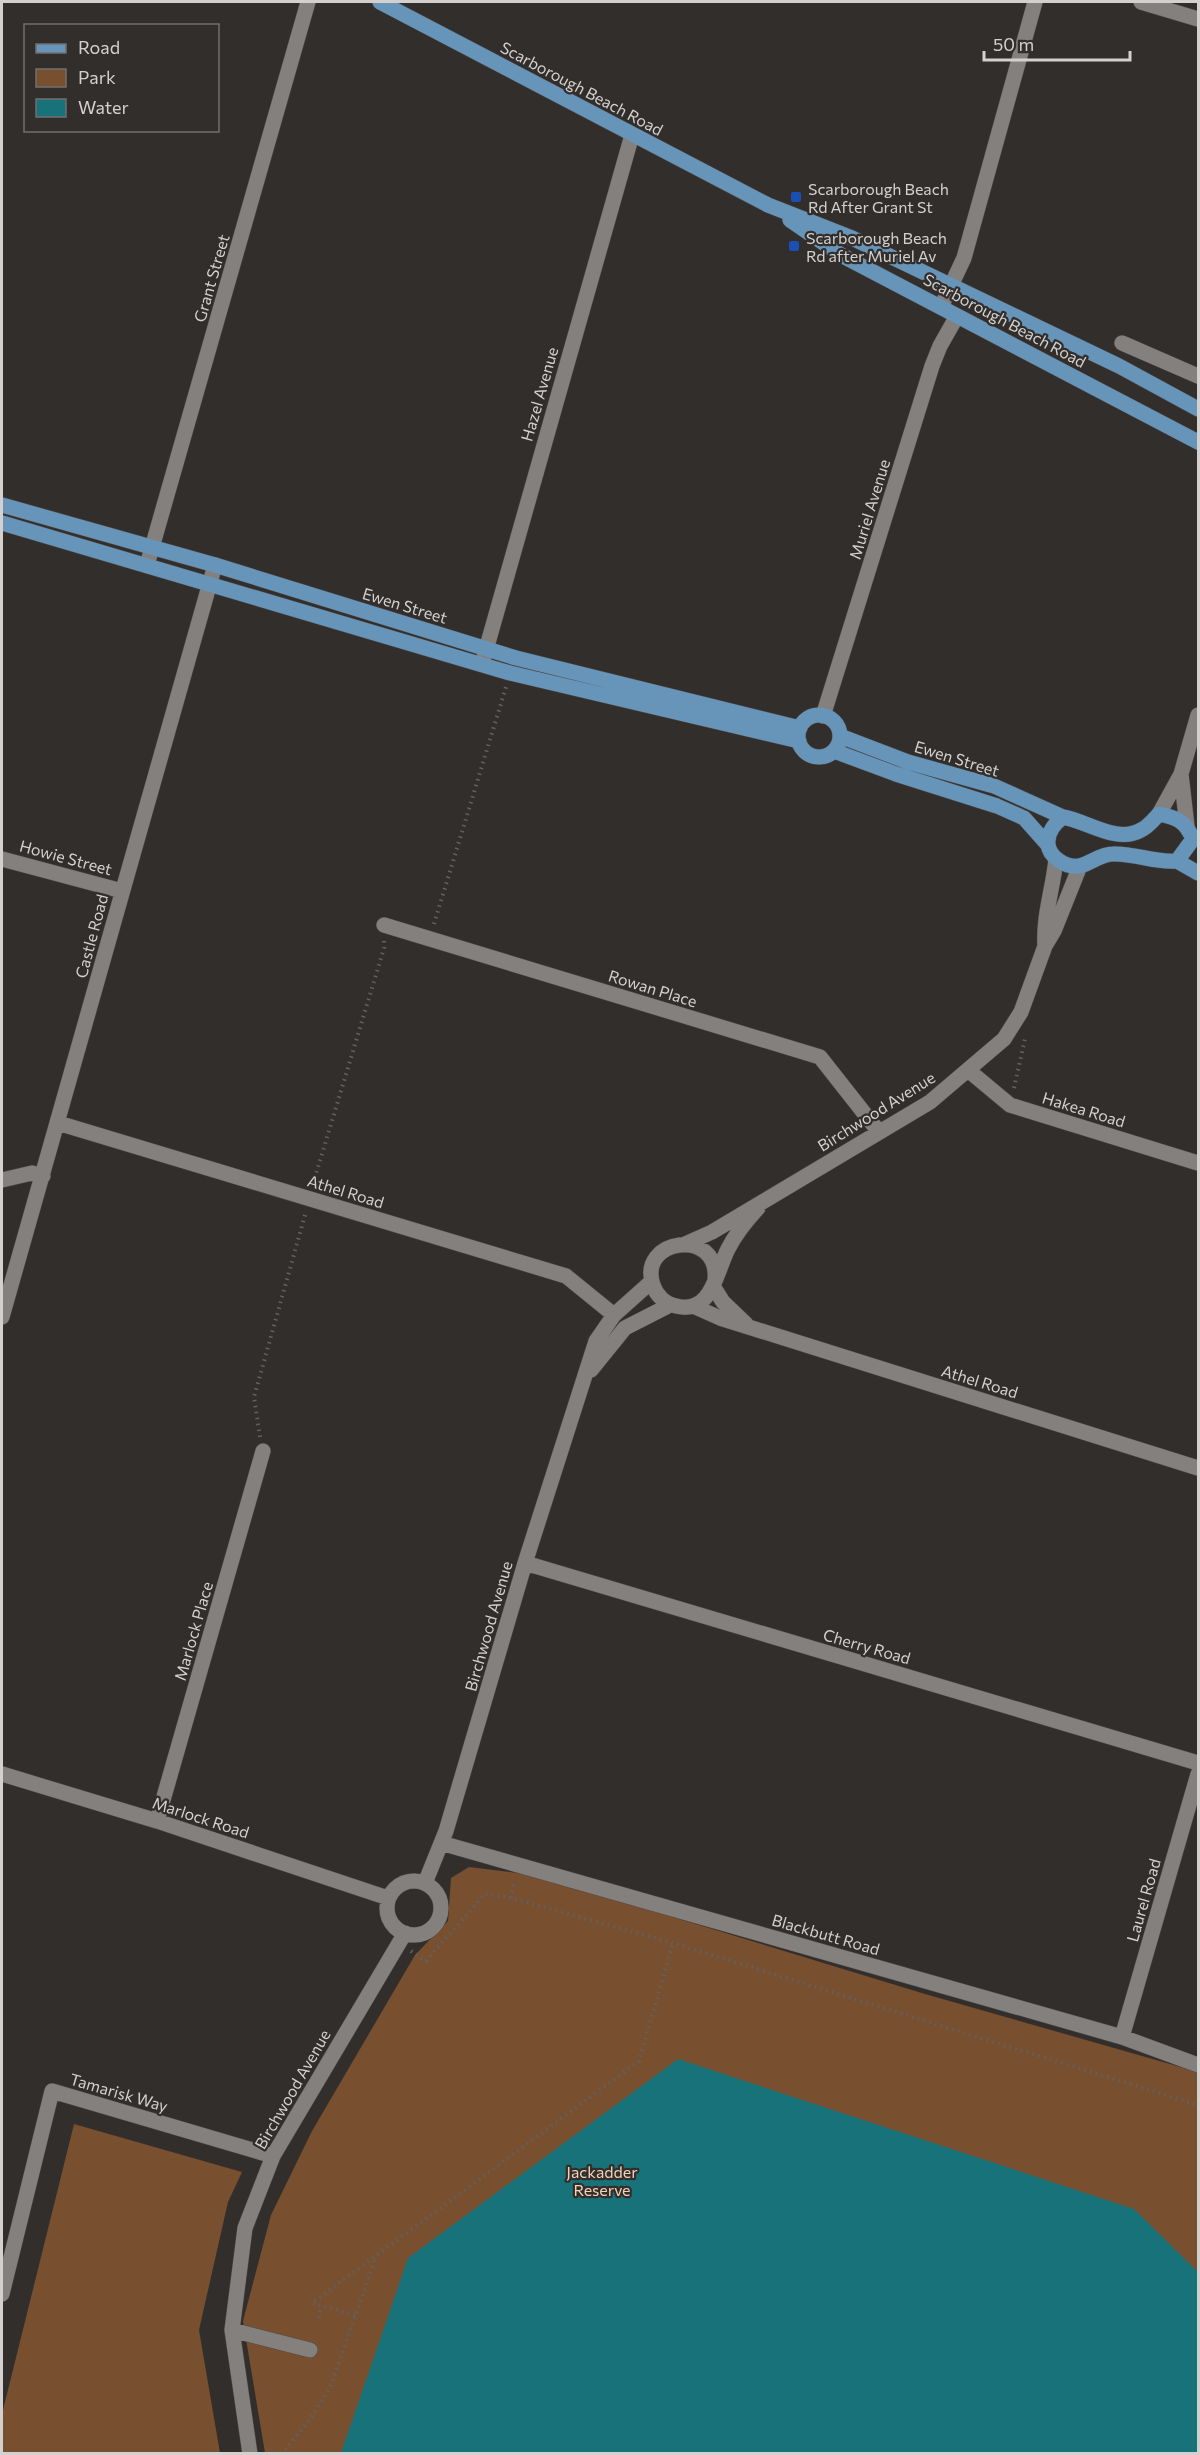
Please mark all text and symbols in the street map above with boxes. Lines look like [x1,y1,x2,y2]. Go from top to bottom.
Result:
legend [24,24,219,132]
scale bar [984,24,1130,62]
text: 50 m [993,33,1034,55]
text: Road [78,36,120,58]
street label: Scarborough Beach Road [498,37,666,139]
text: Park [78,66,116,88]
text: Water [78,96,129,118]
place label: Scarborough Beach Rd After Grant St [808,179,949,216]
marker: Scarborough Beach Rd After Grant St [789,190,803,204]
place label: Scarborough Beach Rd after Muriel Av [806,228,947,265]
street label: Grant Street [189,232,233,324]
marker: Scarborough Beach Rd after Muriel Av [787,239,801,253]
street label: Scarborough Beach Road [921,269,1089,371]
street label: Hazel Avenue [516,345,562,443]
street label: Muriel Avenue [845,457,893,561]
street label: Ewen Street [360,583,450,627]
street label: Ewen Street [912,736,1002,780]
street label: Howie Street [18,836,115,879]
street label: Castle Road [71,892,111,980]
street label: Rowan Place [606,966,700,1010]
street label: Birchwood Avenue [814,1067,938,1155]
street label: Hakea Road [1040,1087,1128,1131]
street label: Athel Road [305,1170,387,1212]
street label: Athel Road [939,1360,1021,1402]
street label: Birchwood Avenue [460,1559,516,1693]
street label: Marlock Place [170,1579,216,1683]
street label: Cherry Road [821,1624,913,1668]
street label: Marlock Road [150,1792,252,1842]
street label: Laurel Road [1122,1856,1164,1944]
street label: Blackbutt Road [770,1910,882,1958]
street label: Birchwood Avenue [250,2026,334,2152]
street label: Tamarisk Way [68,2069,170,2115]
park label: Jackadder Reserve [566,2162,638,2199]

